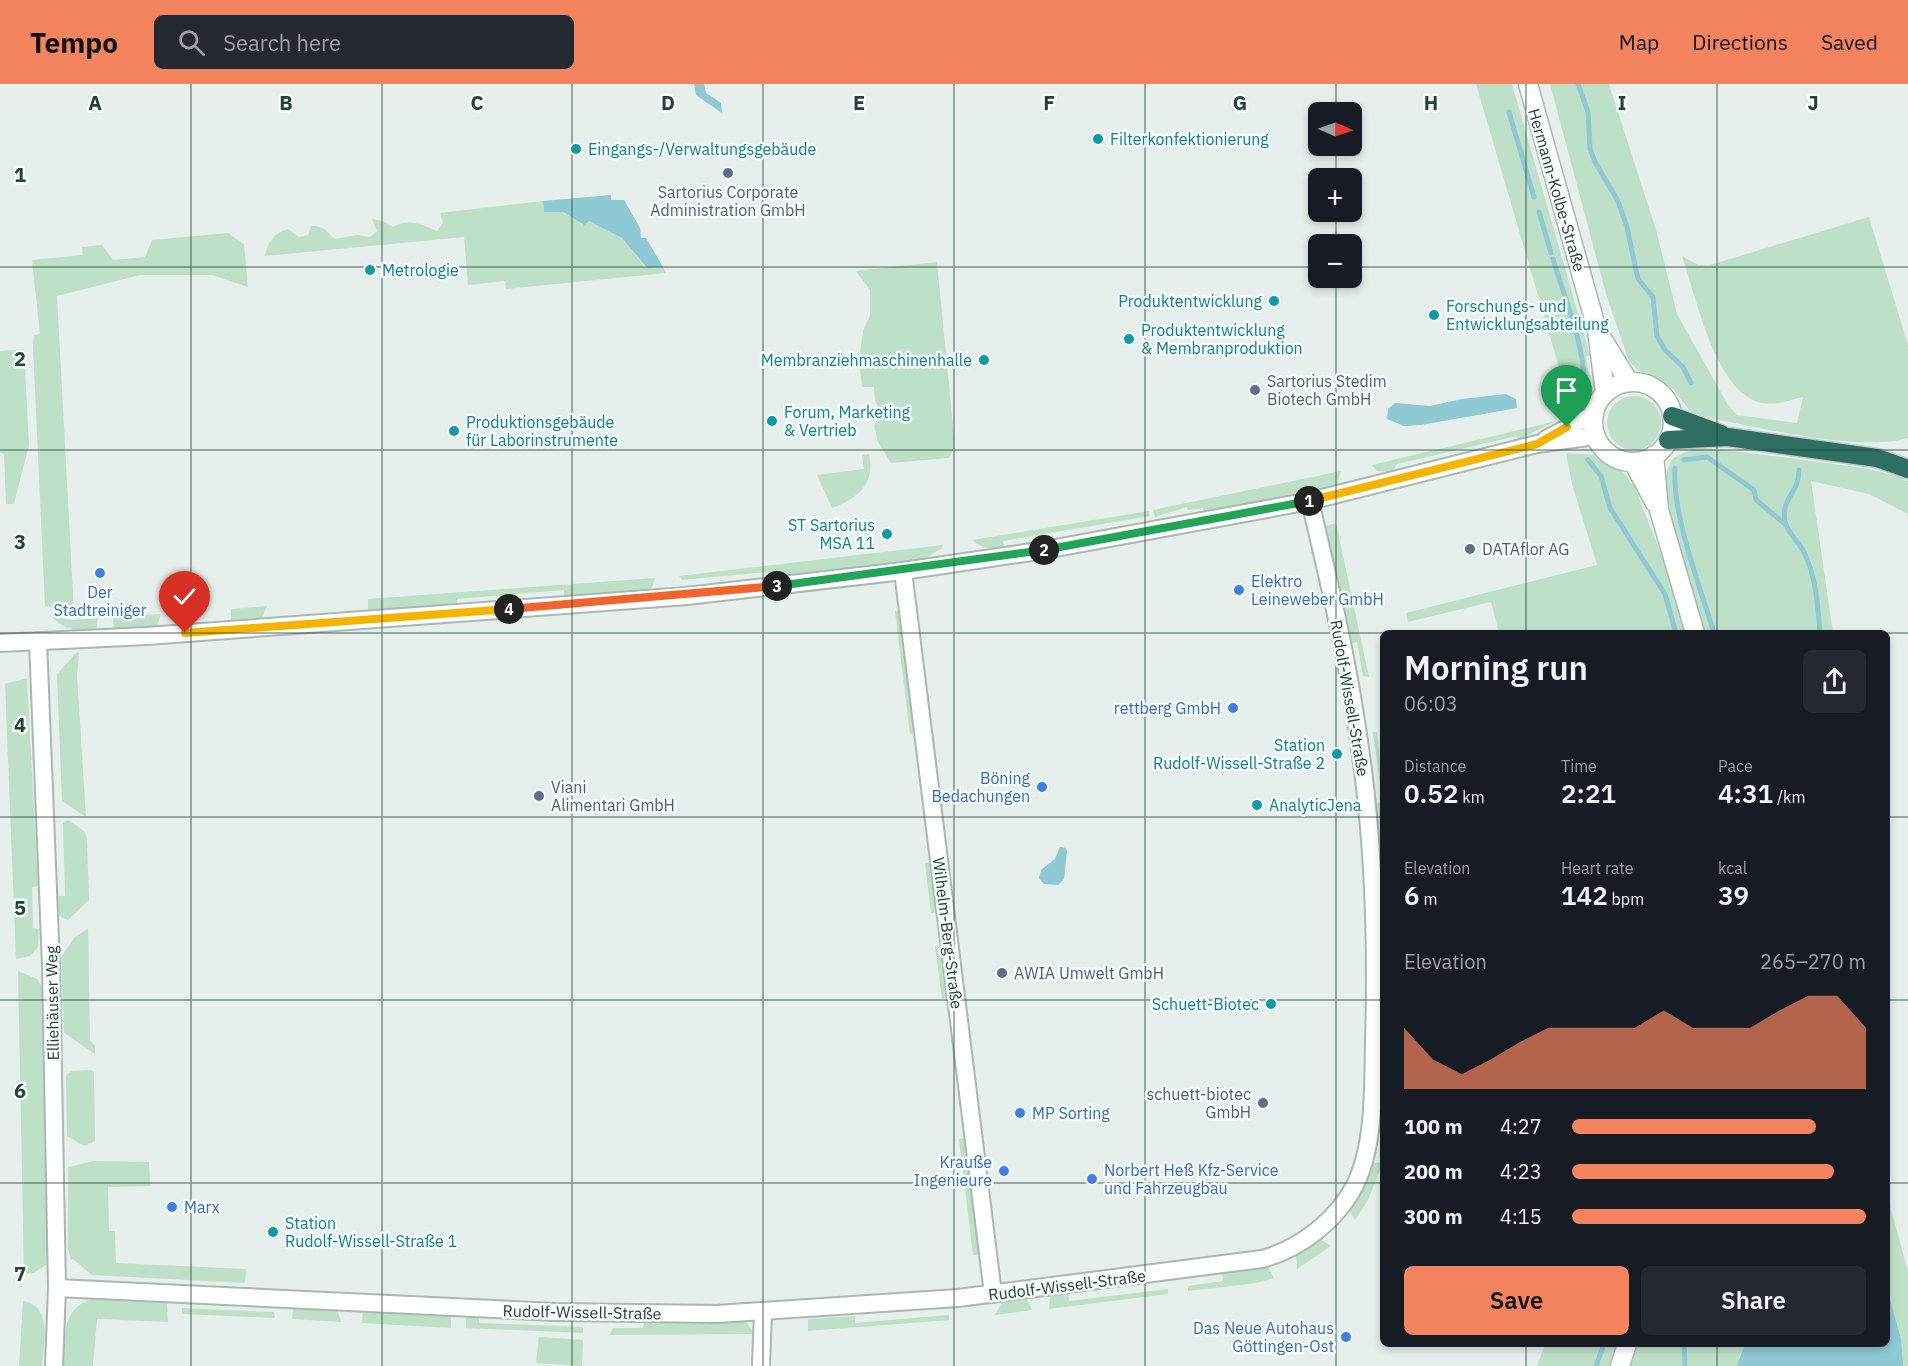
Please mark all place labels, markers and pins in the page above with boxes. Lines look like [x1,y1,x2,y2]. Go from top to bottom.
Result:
place label: Filterkonfektionierung [1110,129,1269,149]
marker: Filterkonfektionierung [1091,132,1105,146]
place label: Eingangs-/Verwaltungsgebäude [588,139,817,159]
marker: Eingangs-/Verwaltungsgebäude [569,142,583,156]
marker: Sartorius Corporate Administration GmbH [721,166,735,180]
place label: Sartorius Corporate Administration GmbH [650,182,806,220]
place label: Metrologie [382,260,459,280]
marker: Metrologie [363,263,377,277]
place label: Produktentwicklung [1118,291,1263,311]
marker: Produktentwicklung [1267,294,1281,308]
place label: Forschungs- und Entwicklungsabteilung [1446,296,1609,334]
marker: Forschungs- und Entwicklungsabteilung [1427,308,1441,322]
place label: Produktentwicklung & Membranproduktion [1141,320,1303,358]
marker: Produktentwicklung & Membranproduktion [1122,332,1136,346]
place label: Membranziehmaschinenhalle [761,350,972,370]
marker: Membranziehmaschinenhalle [977,353,991,367]
pin [1541,365,1592,427]
place label: Sartorius Stedim Biotech GmbH [1267,371,1387,409]
marker: Sartorius Stedim Biotech GmbH [1248,383,1262,397]
place label: Forum, Marketing & Vertrieb [784,402,911,440]
place label: Produktionsgebäude für Laborinstrumente [466,412,618,450]
marker: Forum, Marketing & Vertrieb [765,414,779,428]
marker: Produktionsgebäude für Laborinstrumente [447,424,461,438]
pin: 1 [1294,486,1324,516]
place label: ST Sartorius MSA 11 [788,515,875,553]
marker: ST Sartorius MSA 11 [880,527,894,541]
pin: 2 [1029,535,1059,565]
place label: DATAflor AG [1482,539,1569,559]
marker: DATAflor AG [1463,542,1477,556]
marker: Der Stadtreiniger [93,566,107,580]
pin [159,571,210,633]
pin: 3 [762,571,792,601]
place label: Elektro Leineweber GmbH [1251,571,1384,609]
place label: Der Stadtreiniger [53,582,147,620]
marker: Elektro Leineweber GmbH [1232,583,1246,597]
pin: 4 [494,594,524,624]
place label: rettberg GmbH [1114,698,1221,718]
marker: rettberg GmbH [1226,701,1240,715]
place label: Station Rudolf-Wissell-Straße 2 [1153,735,1325,773]
marker: Station Rudolf-Wissell-Straße 2 [1330,747,1344,761]
place label: Böning Bedachungen [931,768,1031,806]
place label: Viani Alimentari GmbH [551,777,675,815]
marker: Böning Bedachungen [1035,780,1049,794]
marker: Viani Alimentari GmbH [532,789,546,803]
place label: AnalyticJena [1269,795,1362,815]
marker: AnalyticJena [1250,798,1264,812]
place label: AWIA Umwelt GmbH [1014,963,1164,983]
marker: AWIA Umwelt GmbH [995,966,1009,980]
place label: Schuett-Biotec [1152,994,1259,1014]
marker: Schuett-Biotec [1264,997,1278,1011]
place label: schuett-biotec GmbH [1146,1084,1251,1122]
marker: schuett-biotec GmbH [1256,1096,1270,1110]
place label: MP Sorting [1032,1103,1110,1123]
marker: MP Sorting [1013,1106,1027,1120]
place label: Krauße Ingenieure [914,1152,992,1190]
place label: Norbert Heß Kfz-Service und Fahrzeugbau [1104,1160,1279,1198]
marker: Krauße Ingenieure [997,1164,1011,1178]
marker: Norbert Heß Kfz-Service und Fahrzeugbau [1085,1172,1099,1186]
place label: Marx [184,1197,220,1217]
marker: Marx [165,1200,179,1214]
place label: Station Rudolf-Wissell-Straße 1 [285,1213,457,1251]
marker: Station Rudolf-Wissell-Straße 1 [266,1225,280,1239]
place label: Das Neue Autohaus Göttingen-Ost [1193,1318,1334,1356]
marker: Das Neue Autohaus Göttingen-Ost [1339,1330,1353,1344]

